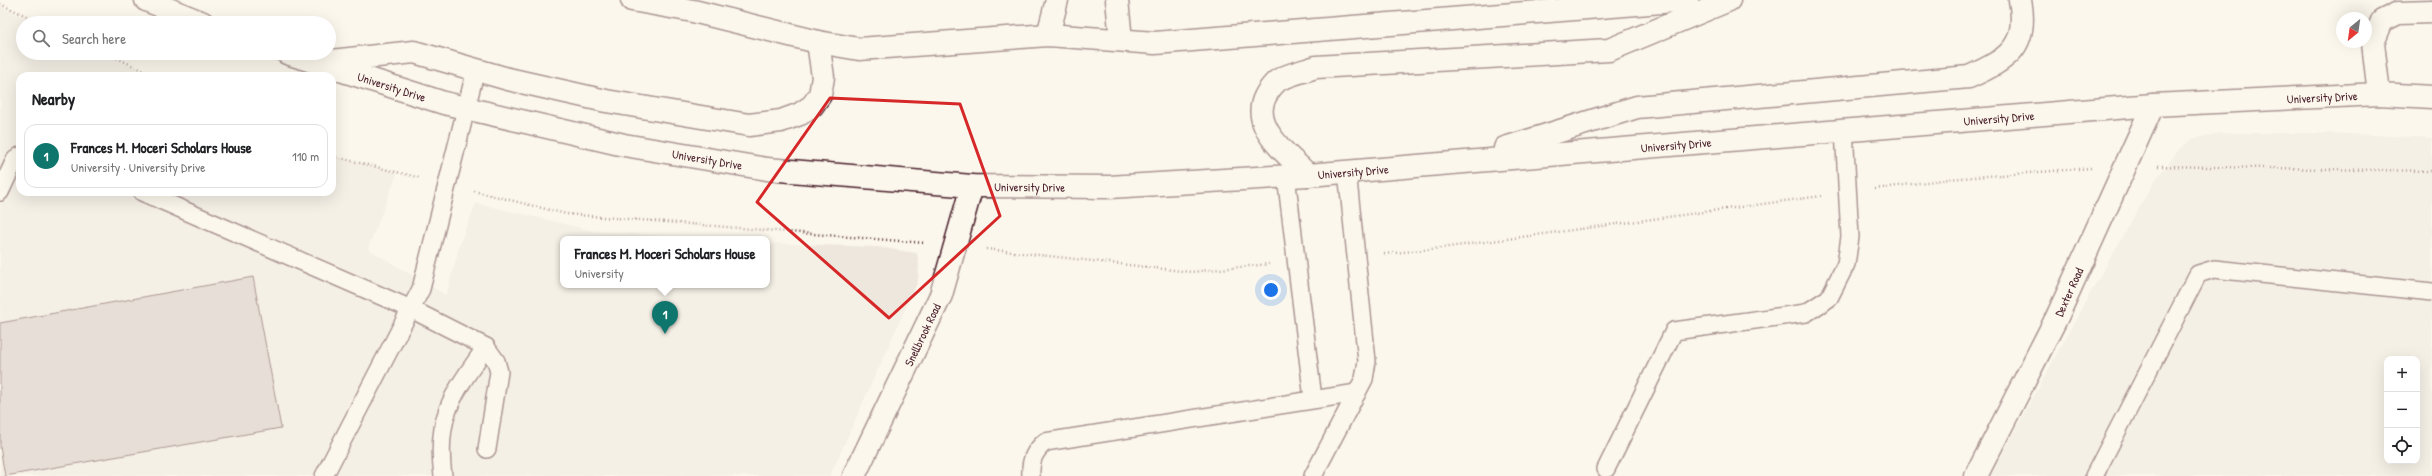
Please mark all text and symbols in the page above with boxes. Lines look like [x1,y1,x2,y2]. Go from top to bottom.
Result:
north arrow [2336,12,2372,48]
search box [16,16,336,60]
icon: search [30,27,52,49]
text: Search here [62,28,126,49]
street label: University Drive [355,68,428,105]
text: Nearby [32,87,75,110]
street label: University Drive [2286,87,2358,107]
street label: University Drive [1963,106,2035,129]
street label: University Drive [1640,133,1712,156]
text: Frances M. Moceri Scholars House [71,137,252,158]
street label: University Drive [671,145,744,173]
text: 1 [44,147,48,165]
text: 110 m [292,147,319,165]
text: University · University Drive [71,158,205,176]
street label: University Drive [1317,160,1389,183]
street label: University Drive [994,178,1065,195]
popup [560,236,770,288]
text: Frances M. Moceri Scholars House [575,243,755,264]
text: University [575,264,624,282]
street label: Dexter Road [2050,264,2087,319]
your location [1261,280,1281,300]
street label: Snellbrook Road [900,300,944,369]
pin: 1 [652,301,678,334]
map controls [2384,356,2420,464]
button: + [2384,356,2420,392]
button: − [2384,392,2420,428]
button: locate [2384,428,2420,464]

